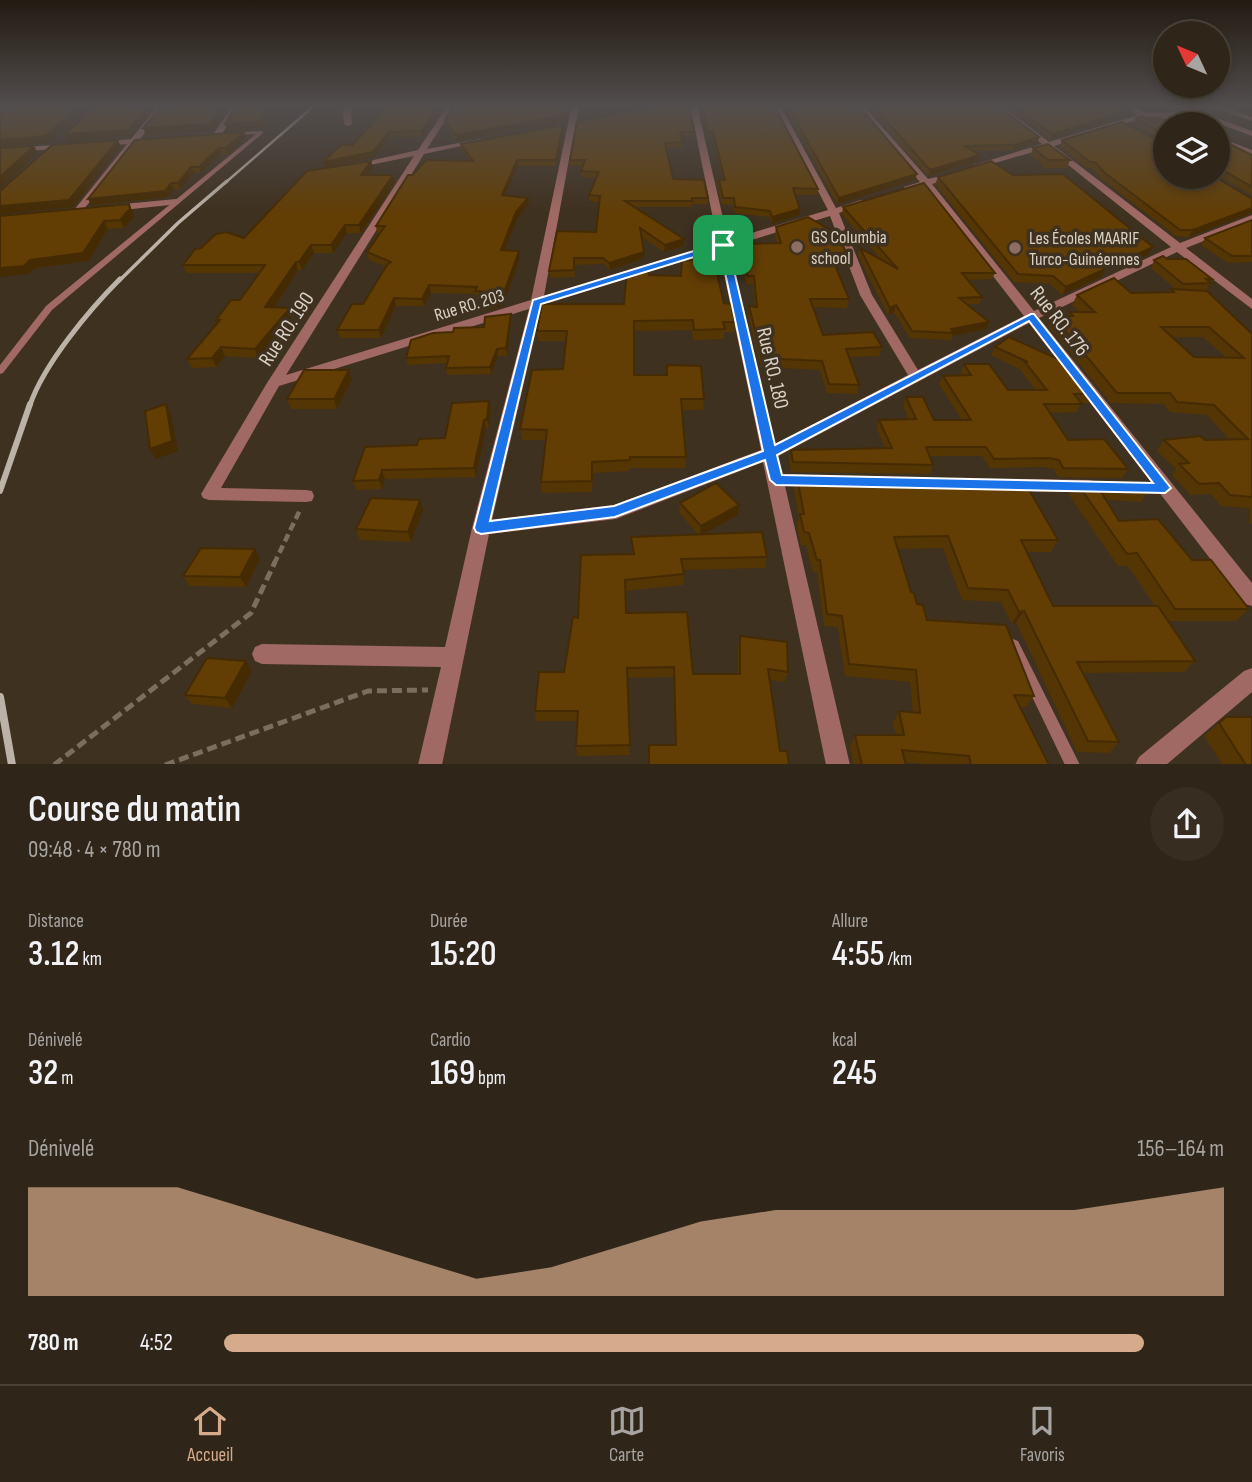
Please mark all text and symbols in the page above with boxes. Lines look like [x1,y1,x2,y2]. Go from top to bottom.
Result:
north arrow [1153,21,1230,98]
map controls [1153,21,1230,189]
button: layers [1153,112,1230,189]
pin [693,215,753,275]
icon: arrive [704,226,742,264]
place label: GS Columbia school [811,227,887,269]
place label: Les Écoles MAARIF Turco-Guinéennes [1029,228,1140,270]
marker: GS Columbia school [789,239,805,255]
marker: Les Écoles MAARIF Turco-Guinéennes [1007,240,1023,256]
street label: Rue RO. 176 [1025,281,1095,361]
street label: Rue RO. 203 [432,285,507,326]
street label: Rue RO. 190 [253,288,320,371]
street label: Rue RO. 180 [751,325,794,411]
text: Course du matin [28,787,241,832]
button: share [1150,787,1224,861]
text: 09:48 · 4 × 780 m [28,836,160,864]
text: Distance [28,910,84,933]
text: Durée [430,910,468,933]
text: Allure [832,910,868,933]
text: 3.12 [28,933,79,976]
text: 15:20 [430,933,496,976]
text: 4:55 [832,933,885,976]
text: km [79,948,102,971]
text: /km [885,948,912,971]
text: Dénivelé [28,1029,83,1052]
text: Cardio [430,1029,471,1052]
text: kcal [832,1029,857,1052]
text: 32 [28,1052,58,1095]
text: 169 [430,1052,475,1095]
text: 245 [832,1052,877,1095]
text: m [58,1067,73,1090]
text: bpm [475,1067,506,1090]
text: Dénivelé [28,1135,94,1163]
text: 156–164 m [1137,1135,1224,1163]
text: 780 m [28,1329,79,1357]
text: 4:52 [140,1329,173,1357]
tab: Accueil [187,1402,233,1467]
tab: Carte [608,1402,646,1467]
tab: Favoris [1020,1402,1065,1467]

